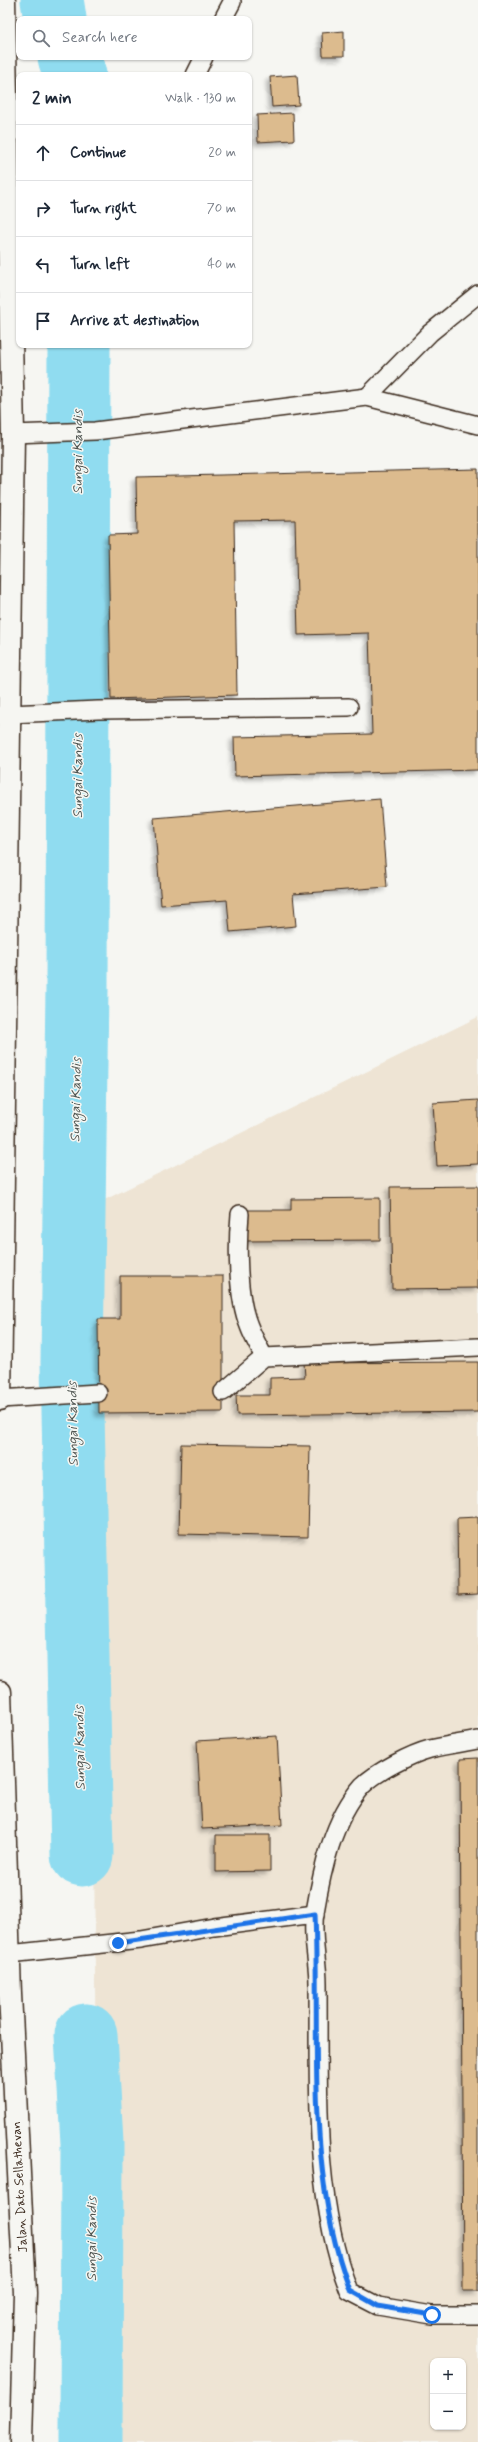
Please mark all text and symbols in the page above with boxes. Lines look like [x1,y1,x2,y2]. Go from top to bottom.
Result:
search box [16,16,252,60]
icon: search [30,27,52,49]
text: Search here [62,28,138,48]
text: 2 min [32,87,72,109]
text: Walk · 130 m [165,90,236,107]
icon: ahead [32,142,54,164]
text: Continue [70,143,126,163]
text: 20 m [208,144,236,161]
icon: right [32,198,54,220]
text: Turn right [70,199,137,219]
text: 70 m [207,200,236,217]
icon: left [32,254,54,276]
text: Turn left [70,255,130,275]
text: 40 m [207,256,236,273]
icon: arrive [32,310,54,332]
text: Arrive at destination [70,311,199,331]
water label: Sungai Kandis [69,408,89,494]
water label: Sungai Kandis [69,732,89,818]
water label: Sungai Kandis [66,1056,88,1142]
water label: Sungai Kandis [63,1380,85,1466]
water label: Sungai Kandis [70,1704,92,1790]
route end [109,1934,127,1952]
street label: Jalan Dato Sellathevan [8,2121,32,2253]
water label: Sungai Kandis [83,2195,103,2281]
route start [423,2306,441,2324]
map controls [430,2358,466,2430]
button: + [430,2358,466,2394]
button: − [430,2394,466,2430]

